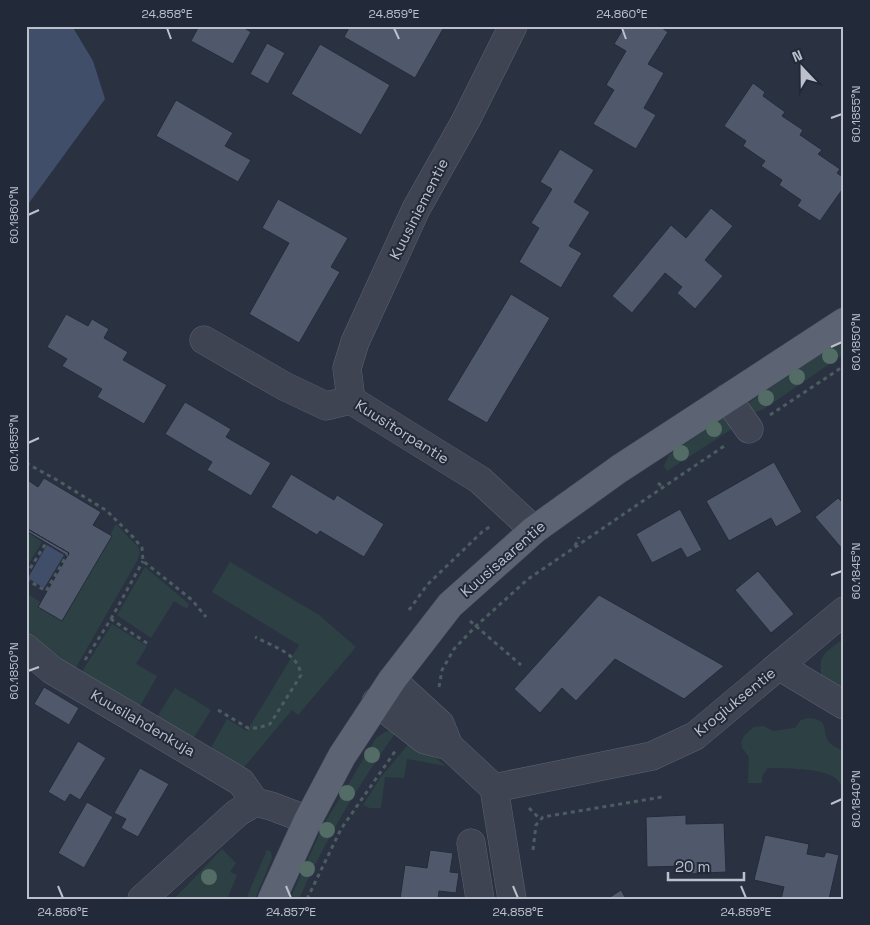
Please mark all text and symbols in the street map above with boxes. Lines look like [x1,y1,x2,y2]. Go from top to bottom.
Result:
text: 24.858°E [142,6,193,22]
text: 24.859°E [369,6,420,22]
text: 24.860°E [596,6,648,22]
north arrow [778,42,828,92]
text: N [789,46,805,66]
text: 60.1855°N [848,86,864,142]
street label: Kuusiniementie [385,155,452,263]
text: 60.1860°N [6,186,22,244]
text: 60.1850°N [848,313,864,371]
street label: Kuusitorpantie [352,395,453,468]
text: 60.1855°N [6,415,22,471]
street label: Kuusisaarentie [456,516,549,601]
text: 60.1845°N [848,542,864,600]
text: 60.1850°N [6,642,22,700]
street label: Krogiuksentie [690,663,779,740]
street label: Kuusilahdenkuja [88,685,199,760]
text: 60.1840°N [848,770,864,828]
scale bar [668,850,744,882]
text: 20 m [675,857,710,876]
text: 24.856°E [38,904,89,920]
text: 24.857°E [266,904,316,920]
text: 24.858°E [493,904,544,920]
text: 24.859°E [721,904,772,920]

